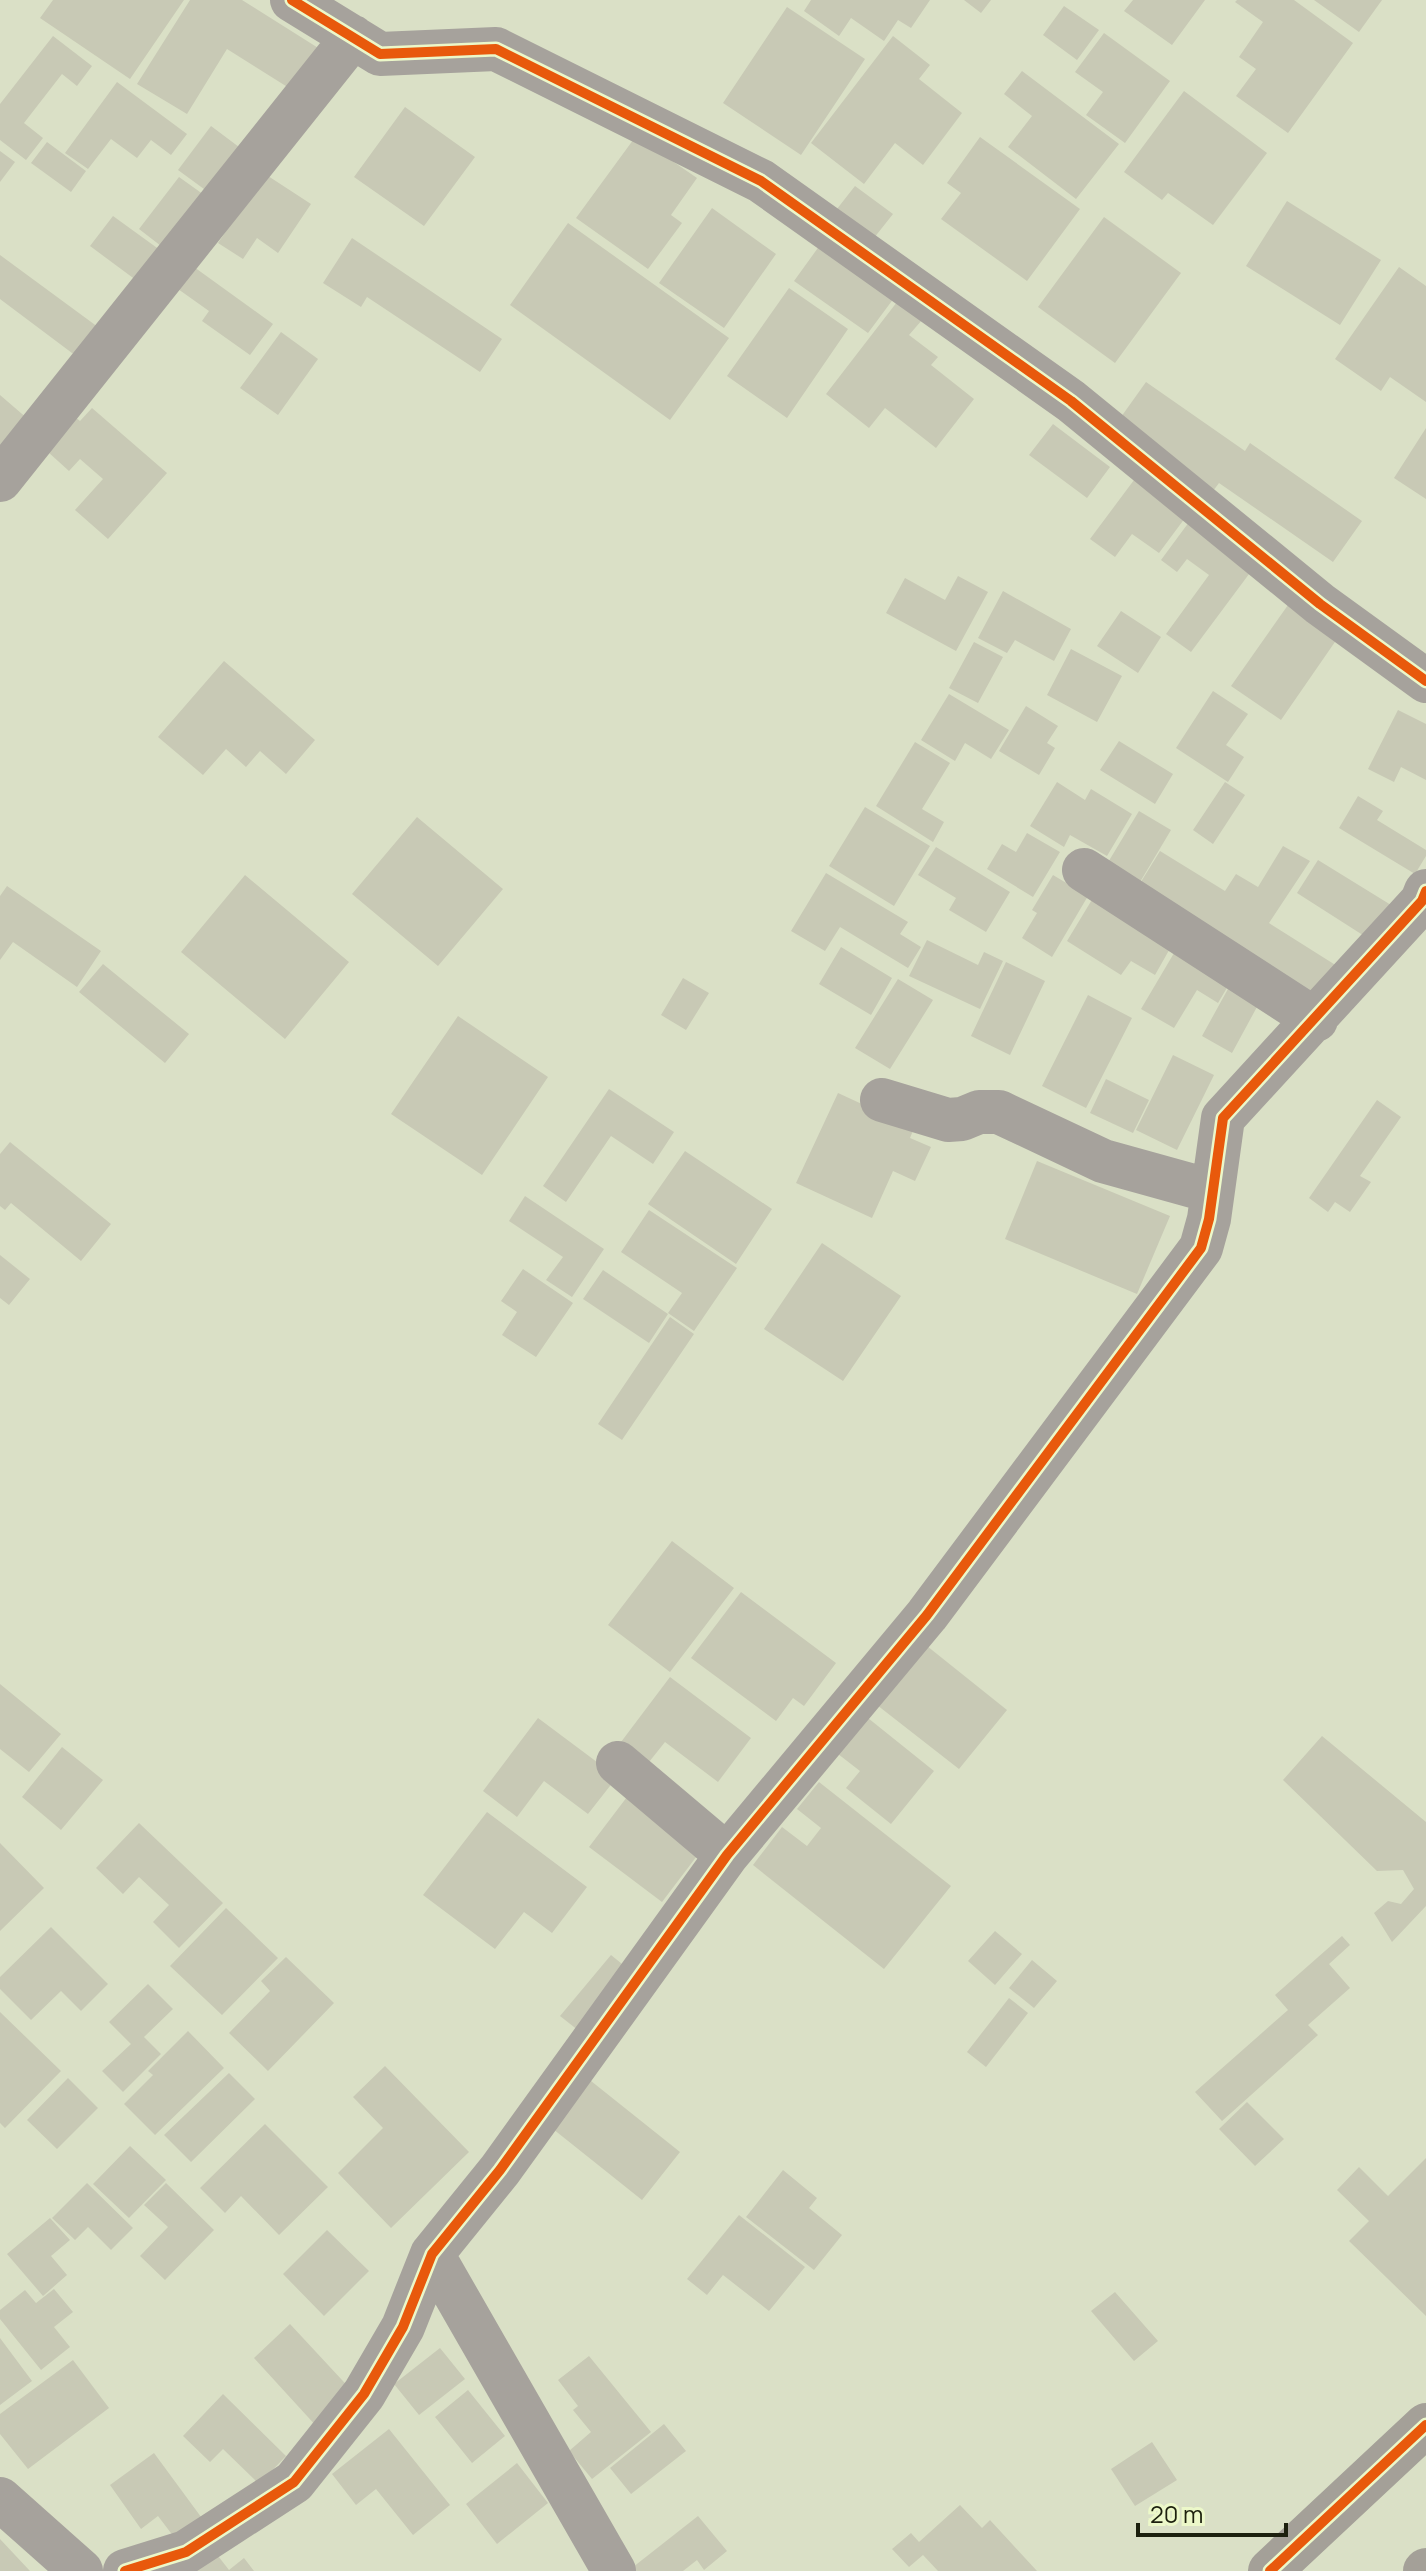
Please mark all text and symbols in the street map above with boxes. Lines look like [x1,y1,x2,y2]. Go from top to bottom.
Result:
scale bar [1138,2487,1286,2537]
text: 20 m [1150,2497,1203,2530]

